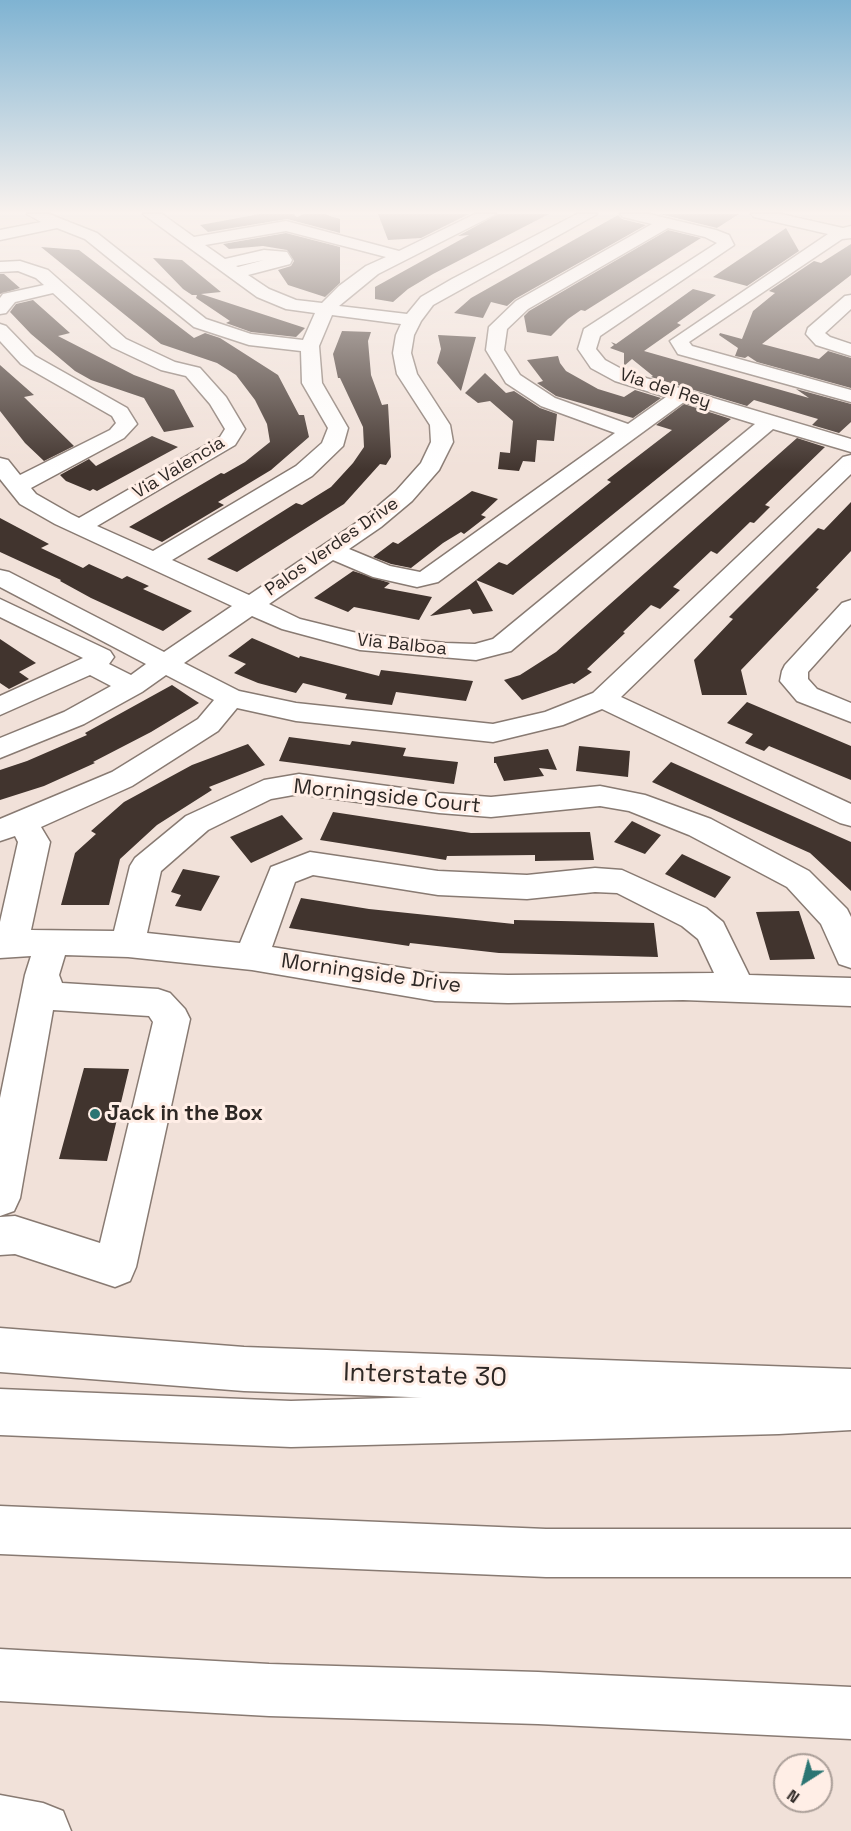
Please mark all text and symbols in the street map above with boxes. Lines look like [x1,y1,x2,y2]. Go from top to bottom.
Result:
street label: Via del Rey [617,364,713,414]
street label: Via Valencia [129,432,229,504]
street label: Palos Verdes Drive [261,493,403,601]
street label: Via Balboa [356,630,448,660]
street label: Morningside Court [292,775,482,819]
street label: Morningside Drive [279,949,463,999]
place label: Jack in the Box [107,1101,263,1127]
marker: Jack in the Box [88,1107,102,1121]
street label: Interstate 30 [343,1358,507,1394]
north arrow [773,1753,833,1813]
text: N [783,1785,804,1808]

